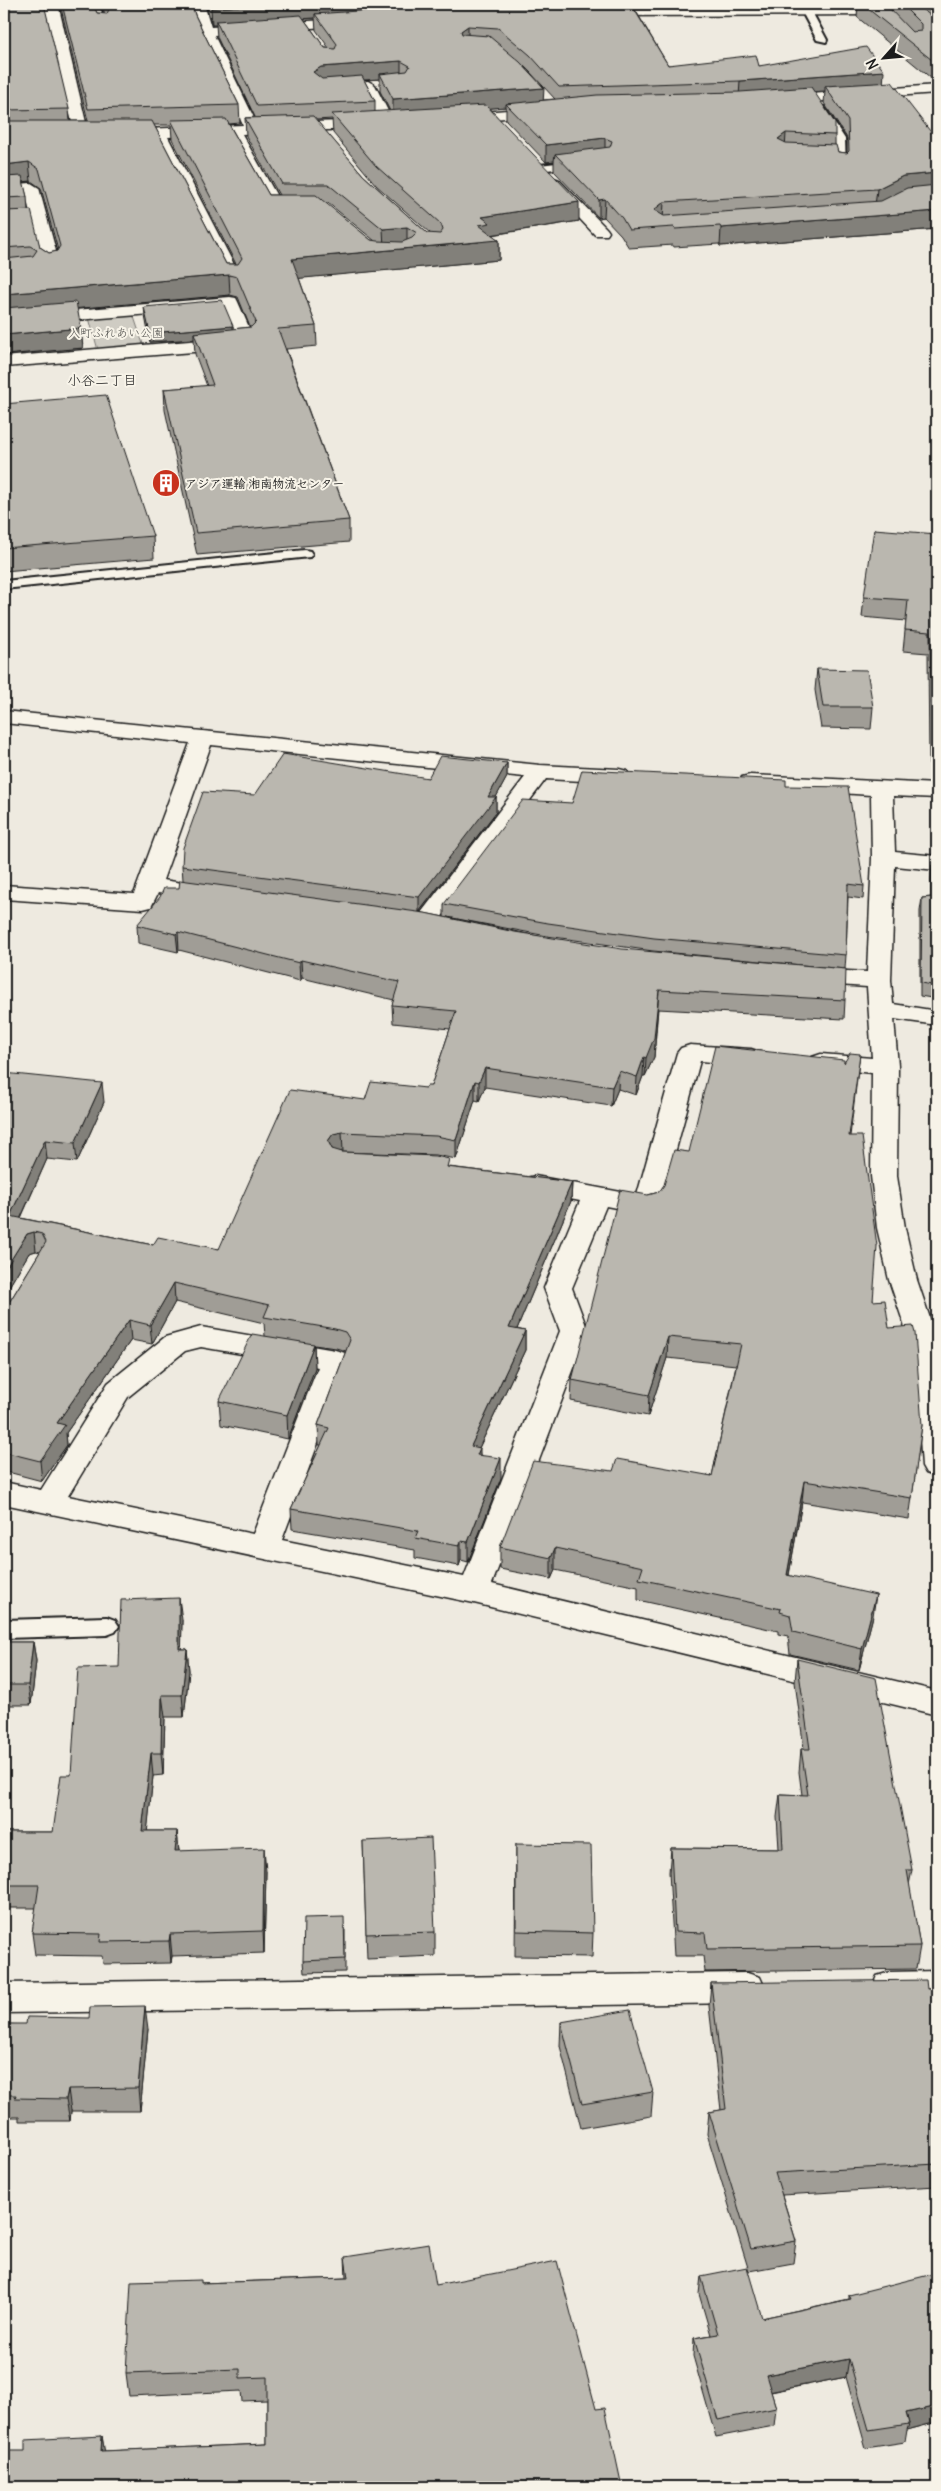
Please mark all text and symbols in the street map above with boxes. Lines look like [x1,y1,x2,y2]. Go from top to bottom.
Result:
north arrow [858,32,908,82]
text: N [862,56,883,72]
park label: 入町ふれあい公園 [68,325,164,340]
district label: 小谷二丁目 [67,371,137,389]
building icon: アジア運輸 湘南物流センター [151,468,181,498]
place label: アジア運輸 湘南物流センター [185,476,344,491]

